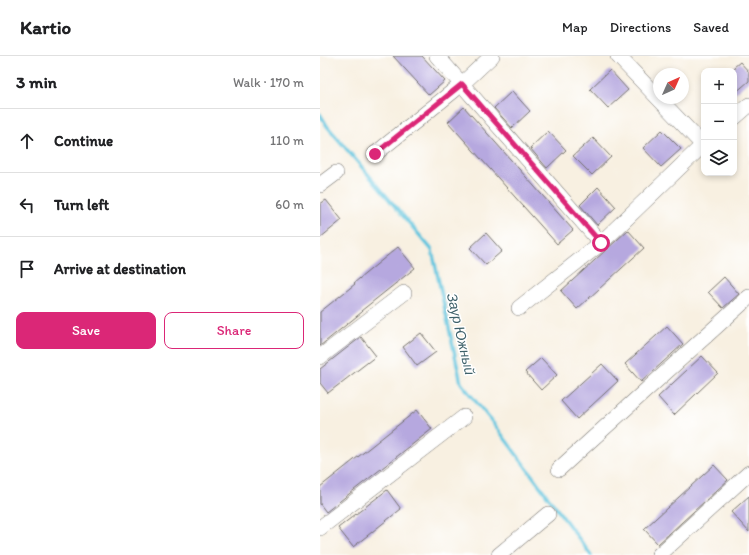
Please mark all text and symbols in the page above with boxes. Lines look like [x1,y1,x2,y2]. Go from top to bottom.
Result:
text: Kartio [20,16,71,39]
text: Map [562,19,588,36]
text: Directions [610,19,671,36]
text: Saved [693,19,729,36]
north arrow [653,68,689,104]
map controls [701,68,737,176]
button: + [701,68,737,104]
text: 3 min [16,72,57,92]
text: Walk · 170 m [233,75,304,90]
button: − [701,104,737,140]
icon: ahead [16,130,38,152]
text: Continue [54,132,113,150]
text: 110 m [270,133,304,148]
button: layers [701,140,737,176]
route end [366,145,384,163]
icon: left [16,194,38,216]
text: Turn left [54,196,109,214]
text: 60 m [275,197,304,212]
route start [592,234,610,252]
icon: arrive [16,258,38,280]
text: Arrive at destination [54,260,186,278]
water label: Заур Южный [443,291,478,377]
button: Save [16,312,156,349]
button: Share [164,312,304,349]

